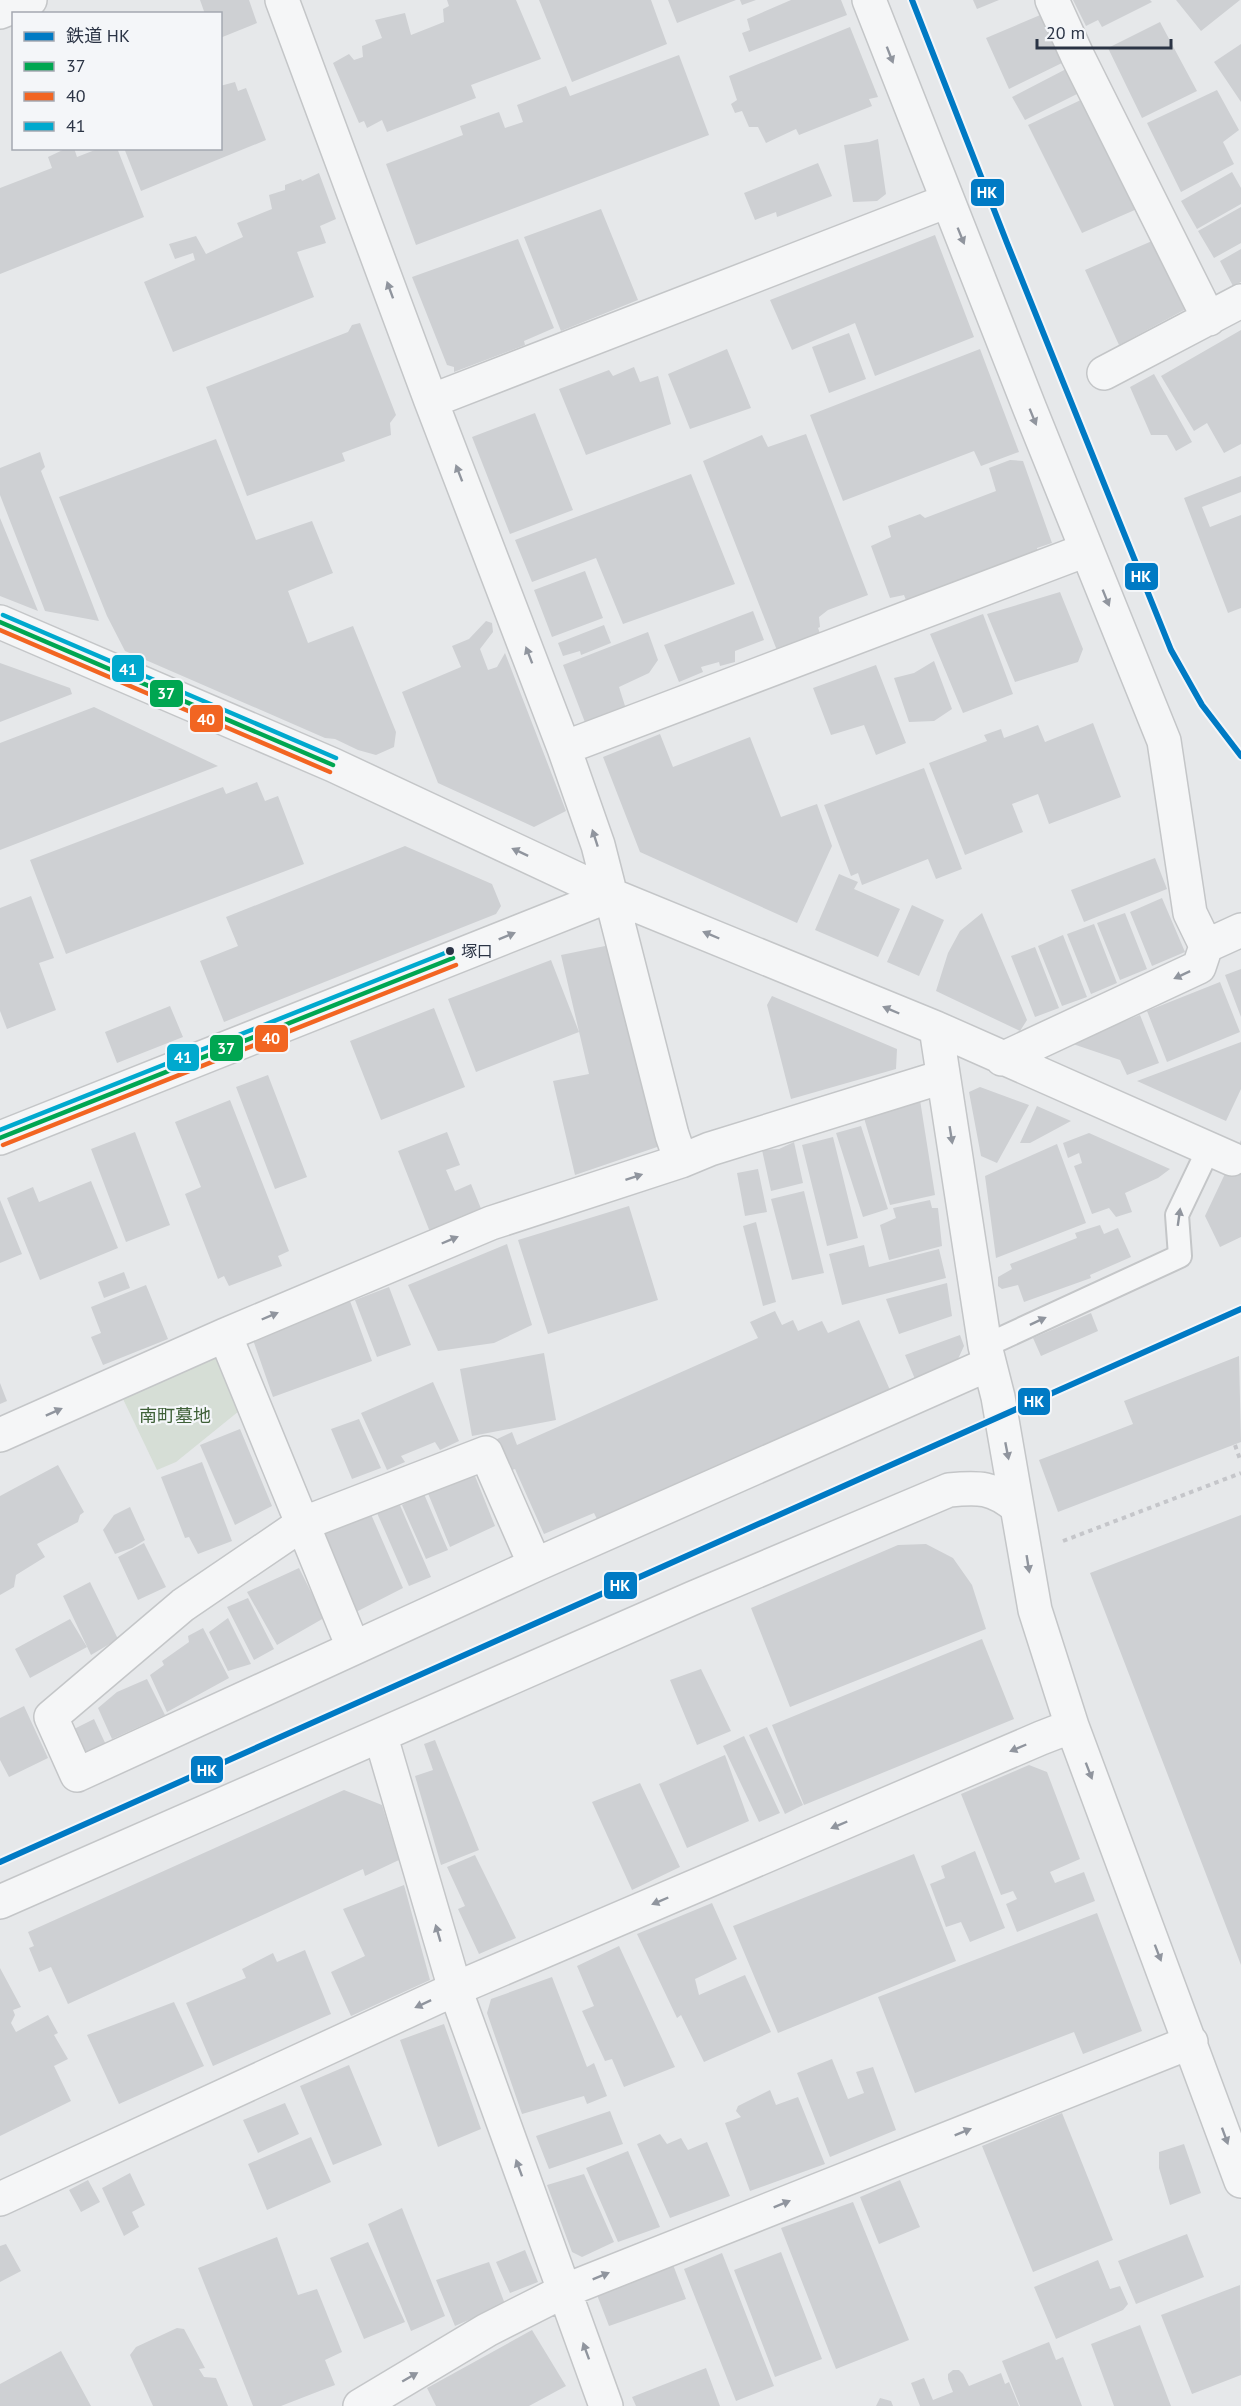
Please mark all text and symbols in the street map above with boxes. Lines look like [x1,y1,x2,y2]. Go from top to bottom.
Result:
legend [12,12,222,150]
scale bar [1037,12,1170,50]
text: 20 m [1046,21,1085,44]
text: 鉄道 HK [66,24,130,47]
one-way arrow [886,46,896,64]
text: 37 [66,54,86,77]
text: 40 [66,84,86,107]
text: 41 [66,114,86,137]
line badge: HK [970,178,1005,207]
text: HK [977,182,997,202]
one-way arrow [957,227,966,245]
one-way arrow [385,281,395,299]
one-way arrow [1028,409,1038,427]
one-way arrow [454,464,463,482]
line badge: HK [1124,562,1159,591]
text: HK [1131,566,1151,586]
one-way arrow [1101,590,1111,608]
one-way arrow [523,646,533,664]
line badge: 41 [111,654,145,683]
text: 41 [119,659,137,679]
line badge: 37 [149,679,184,708]
text: 37 [157,683,175,703]
line badge: 40 [189,704,224,733]
text: 40 [197,709,215,729]
one-way arrow [590,829,600,847]
one-way arrow [511,848,528,857]
one-way arrow [702,930,720,939]
one-way arrow [499,931,517,941]
place label: 塚口 [461,941,493,961]
marker: 塚口 [444,945,456,957]
one-way arrow [1173,970,1190,979]
one-way arrow [882,1005,900,1014]
line badge: 40 [254,1024,289,1053]
text: 40 [262,1028,280,1048]
line badge: 37 [209,1034,244,1062]
text: 37 [217,1038,235,1058]
line badge: 41 [166,1043,200,1072]
text: 41 [174,1047,192,1067]
one-way arrow [947,1126,956,1145]
one-way arrow [625,1171,643,1181]
one-way arrow [1175,1207,1184,1226]
one-way arrow [441,1235,459,1244]
one-way arrow [262,1311,280,1321]
one-way arrow [1030,1317,1047,1326]
line badge: HK [1017,1387,1051,1416]
text: HK [1024,1391,1044,1411]
park label: 南町墓地 [139,1404,211,1427]
one-way arrow [45,1407,63,1417]
one-way arrow [1003,1442,1012,1461]
one-way arrow [1024,1555,1033,1574]
line badge: HK [603,1571,638,1600]
text: HK [610,1575,630,1595]
one-way arrow [1009,1743,1027,1753]
line badge: HK [190,1755,224,1784]
text: HK [197,1760,217,1780]
one-way arrow [1085,1762,1094,1780]
one-way arrow [830,1821,848,1830]
one-way arrow [650,1896,668,1906]
one-way arrow [433,1924,442,1942]
one-way arrow [1153,1945,1163,1963]
one-way arrow [414,1999,432,2009]
one-way arrow [955,2127,973,2137]
one-way arrow [1220,2128,1230,2146]
one-way arrow [514,2159,524,2177]
one-way arrow [773,2199,791,2208]
one-way arrow [592,2271,610,2280]
one-way arrow [580,2342,590,2360]
one-way arrow [402,2371,418,2382]

